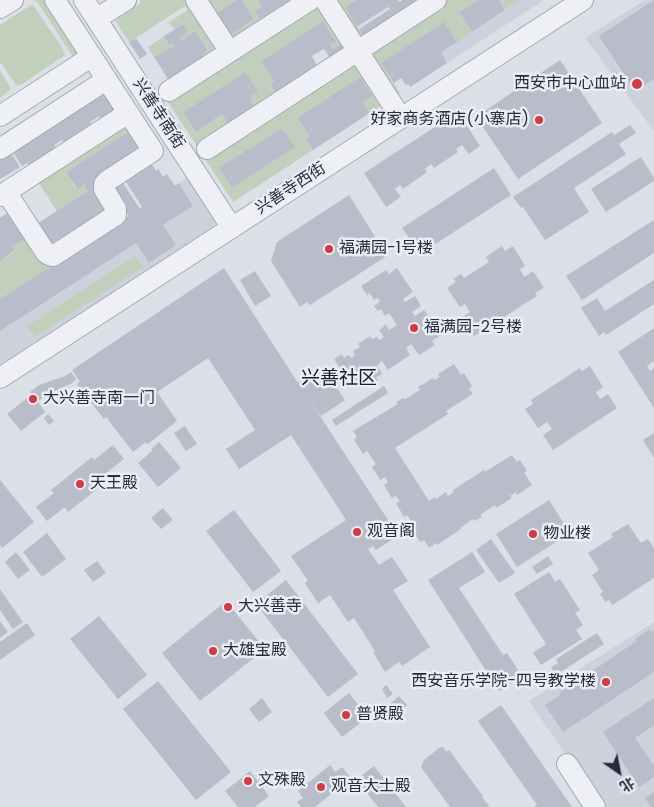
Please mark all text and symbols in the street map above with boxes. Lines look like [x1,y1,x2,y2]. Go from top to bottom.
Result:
place label: 西安市中心血站 [514,74,626,94]
street label: 兴善寺南街 [128,75,188,153]
marker: 西安市中心血站 [630,77,644,91]
place label: 好家商务酒店(小寨店) [370,110,529,130]
marker: 好家商务酒店(小寨店) [533,114,545,126]
street label: 兴善寺西街 [252,159,330,219]
place label: 福满园-1号楼 [339,239,433,259]
marker: 福满园-1号楼 [323,243,335,255]
place label: 福满园-2号楼 [424,318,522,338]
marker: 福满园-2号楼 [408,322,420,334]
district label: 兴善社区 [301,368,377,390]
place label: 大兴善寺南一门 [43,389,155,409]
marker: 大兴善寺南一门 [27,393,39,405]
place label: 天王殿 [90,474,138,494]
marker: 天王殿 [74,478,86,490]
place label: 观音阁 [367,522,415,542]
place label: 物业楼 [543,524,591,544]
marker: 观音阁 [351,526,363,538]
marker: 物业楼 [527,528,539,540]
place label: 大兴善寺 [238,597,302,617]
marker: 大兴善寺 [222,601,234,613]
place label: 大雄宝殿 [223,641,287,661]
marker: 大雄宝殿 [207,645,219,657]
place label: 西安音乐学院-四号教学楼 [411,672,596,692]
marker: 西安音乐学院-四号教学楼 [600,676,612,688]
place label: 普贤殿 [356,705,404,725]
marker: 普贤殿 [340,709,352,721]
north arrow [594,747,644,797]
place label: 文殊殿 [258,771,306,791]
text: 北 [616,772,638,797]
marker: 文殊殿 [242,775,254,787]
place label: 观音大士殿 [331,777,411,797]
marker: 观音大士殿 [315,781,327,793]

